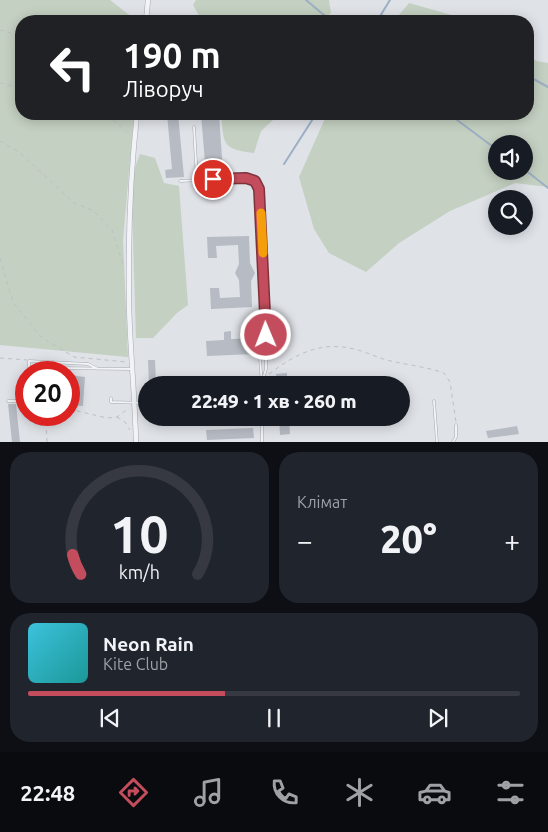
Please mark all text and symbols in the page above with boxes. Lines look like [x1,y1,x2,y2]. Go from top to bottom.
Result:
icon: left [40,35,105,100]
text: 190 m [123,35,221,75]
text: Ліворуч [123,76,204,101]
map controls [488,135,533,235]
button: sound [488,135,533,180]
pin [192,158,234,200]
icon: arrive [199,165,227,193]
button: search [488,190,533,235]
position arrow [239,308,291,360]
speed limit sign: 20 [15,361,80,426]
text: 22:49 · 1 хв · 260 m [191,390,357,412]
text: Клімат [297,493,347,511]
text: 10 [110,505,169,563]
text: 20° [380,518,437,560]
text: − [297,525,313,556]
text: + [504,525,520,556]
text: km/h [119,562,160,582]
text: Neon Rain [103,633,194,655]
text: Kite Club [103,655,168,673]
icon: previous [96,704,124,732]
icon: pause [260,704,288,732]
icon: next [424,704,452,732]
icon: directions [116,775,151,810]
icon: music [191,775,226,810]
icon: phone [267,775,302,810]
icon: climate [342,775,377,810]
icon: car [417,775,452,810]
icon: filters [493,775,528,810]
text: 22:48 [20,780,75,805]

